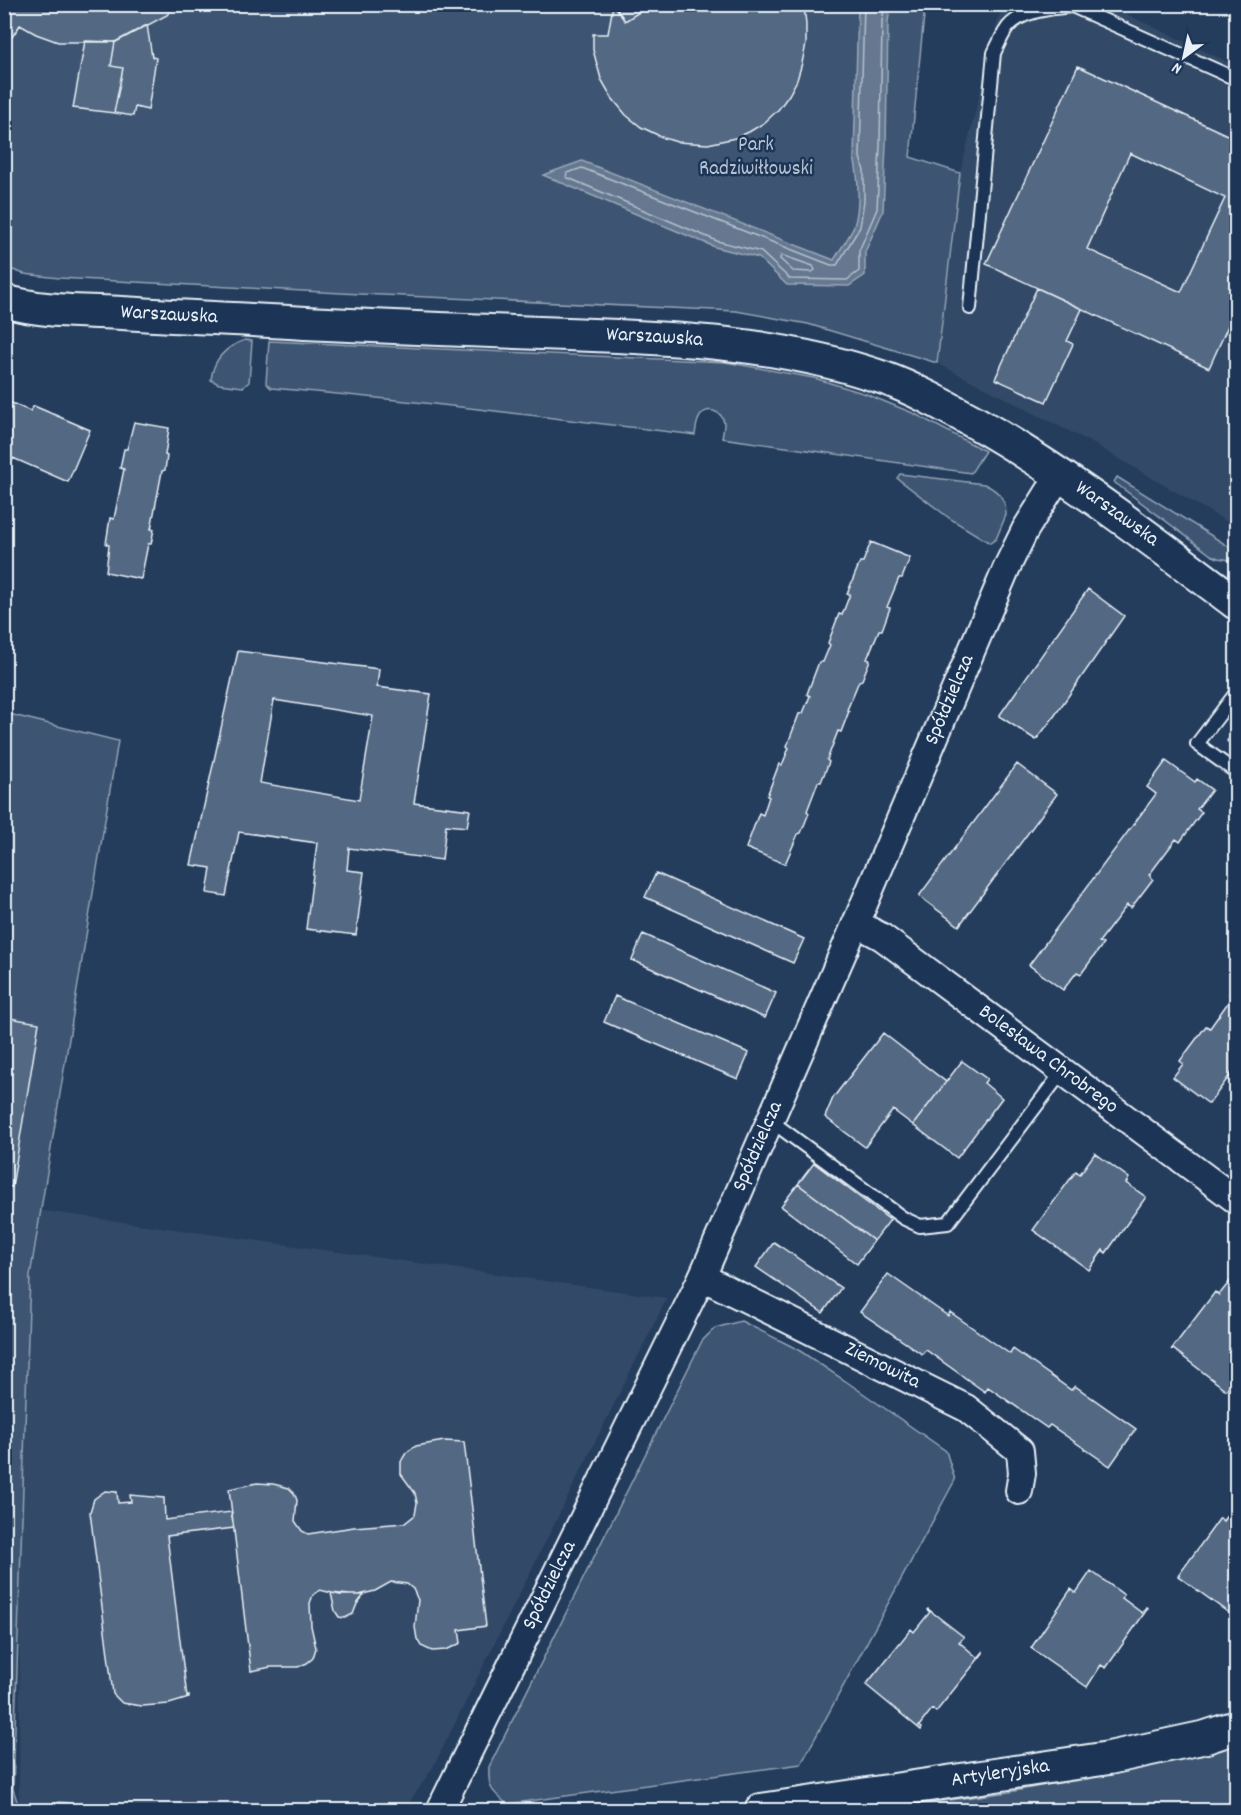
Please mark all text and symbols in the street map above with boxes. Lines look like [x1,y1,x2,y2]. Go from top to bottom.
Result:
north arrow [1154,27,1214,87]
text: N [1168,56,1187,79]
park label: Park Radziwiłłowski [699,131,813,185]
street label: Warszawska [120,298,219,333]
street label: Warszawska [605,321,705,357]
street label: Warszawska [1068,474,1166,556]
street label: Spółdzielcza [918,649,983,750]
street label: Bolesława Chrobrego [971,998,1124,1122]
street label: Spółdzielcza [726,1096,792,1197]
street label: Ziemowita [839,1335,926,1398]
street label: Spółdzielcza [516,1535,585,1635]
street label: Artyleryjska [949,1752,1053,1796]

